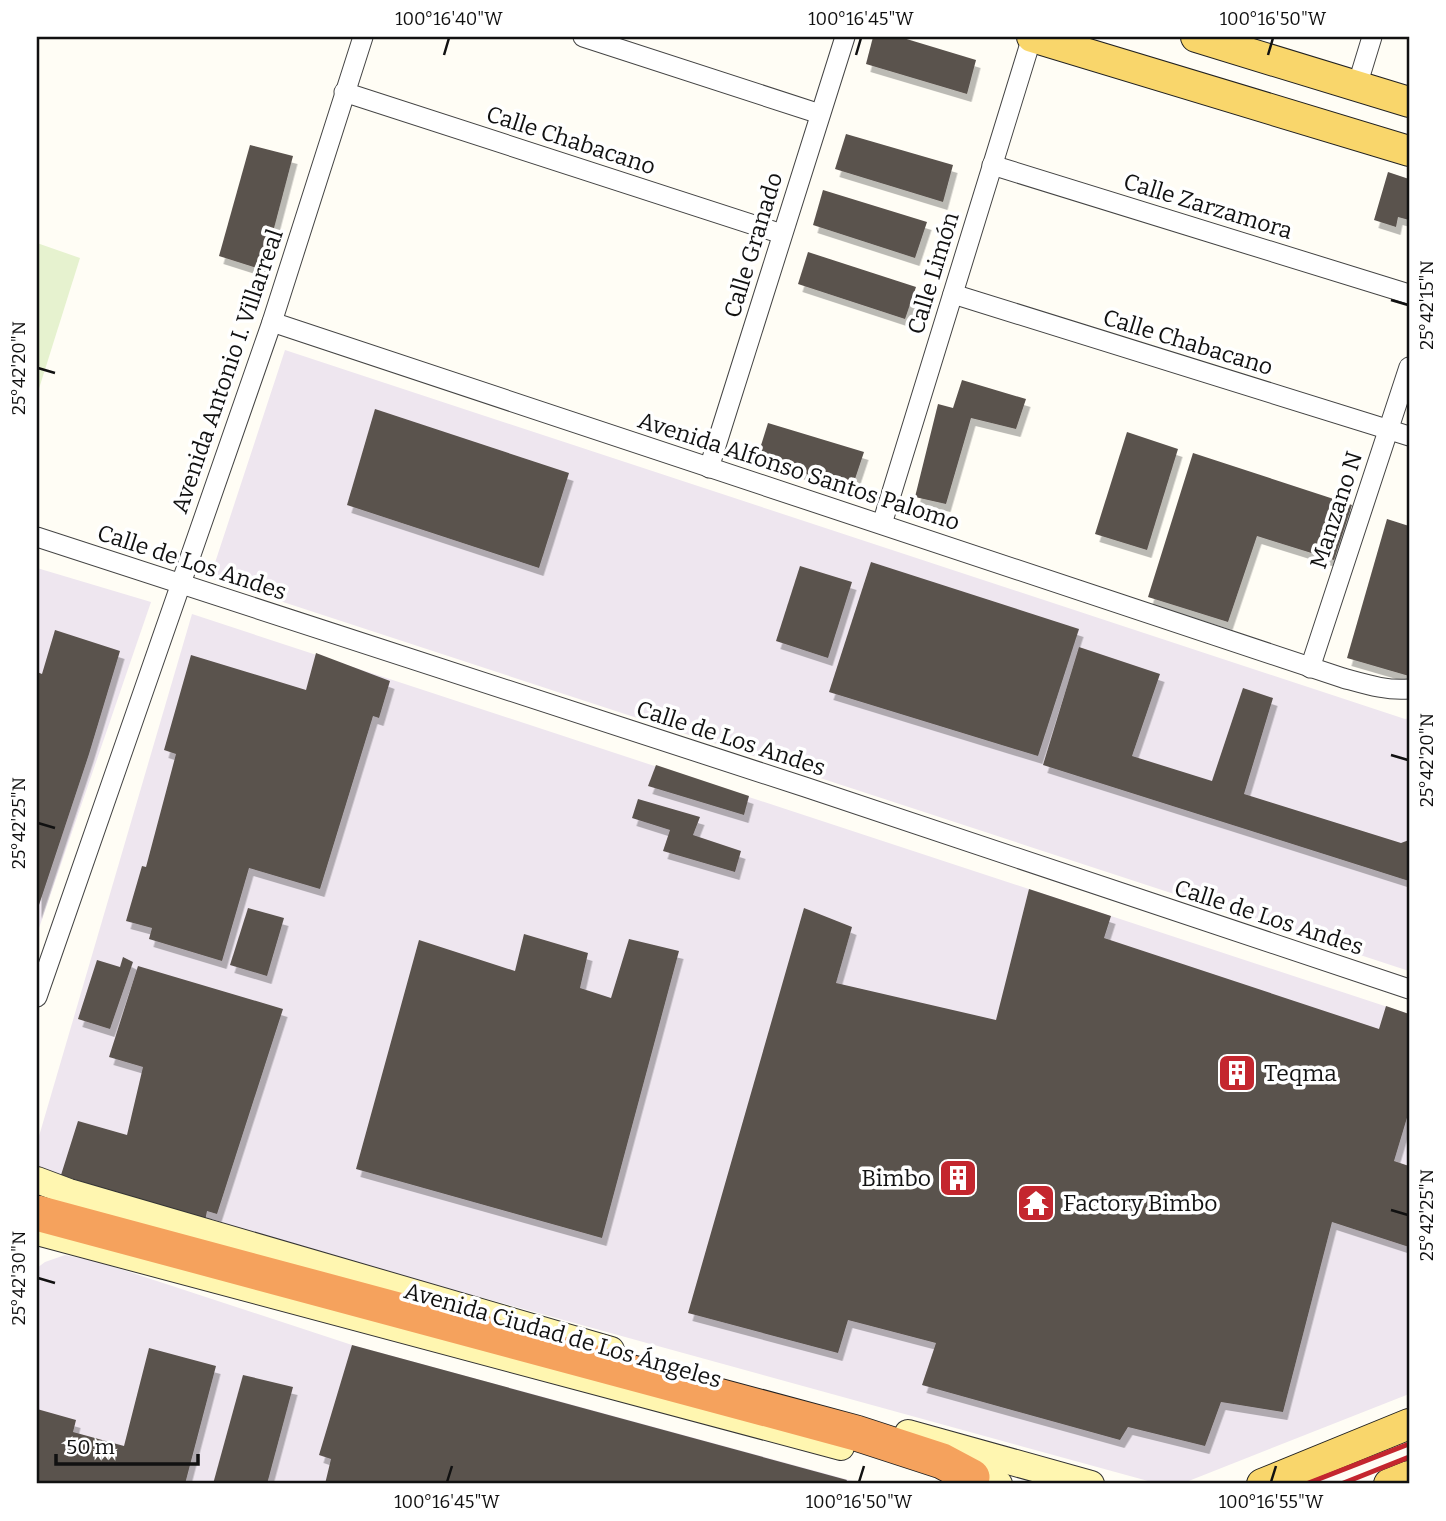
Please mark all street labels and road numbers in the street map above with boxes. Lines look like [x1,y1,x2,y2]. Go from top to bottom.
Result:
street label: Calle Chabacano [483,99,659,181]
street label: Calle Zarzamora [1120,167,1296,245]
street label: Calle Granado [718,169,788,321]
street label: Calle Limón [901,208,965,337]
street label: Avenida Antonio I. Villarreal [165,225,289,517]
street label: Calle Chabacano [1100,303,1276,381]
street label: Avenida Alfonso Santos Palomo [635,406,963,536]
street label: Manzano N [1304,448,1368,572]
street label: Calle de Los Andes [94,518,290,606]
street label: Calle de Los Andes [633,694,829,782]
street label: Calle de Los Andes [1171,873,1367,961]
street label: Avenida Ciudad de Los Ángeles [401,1276,725,1394]

